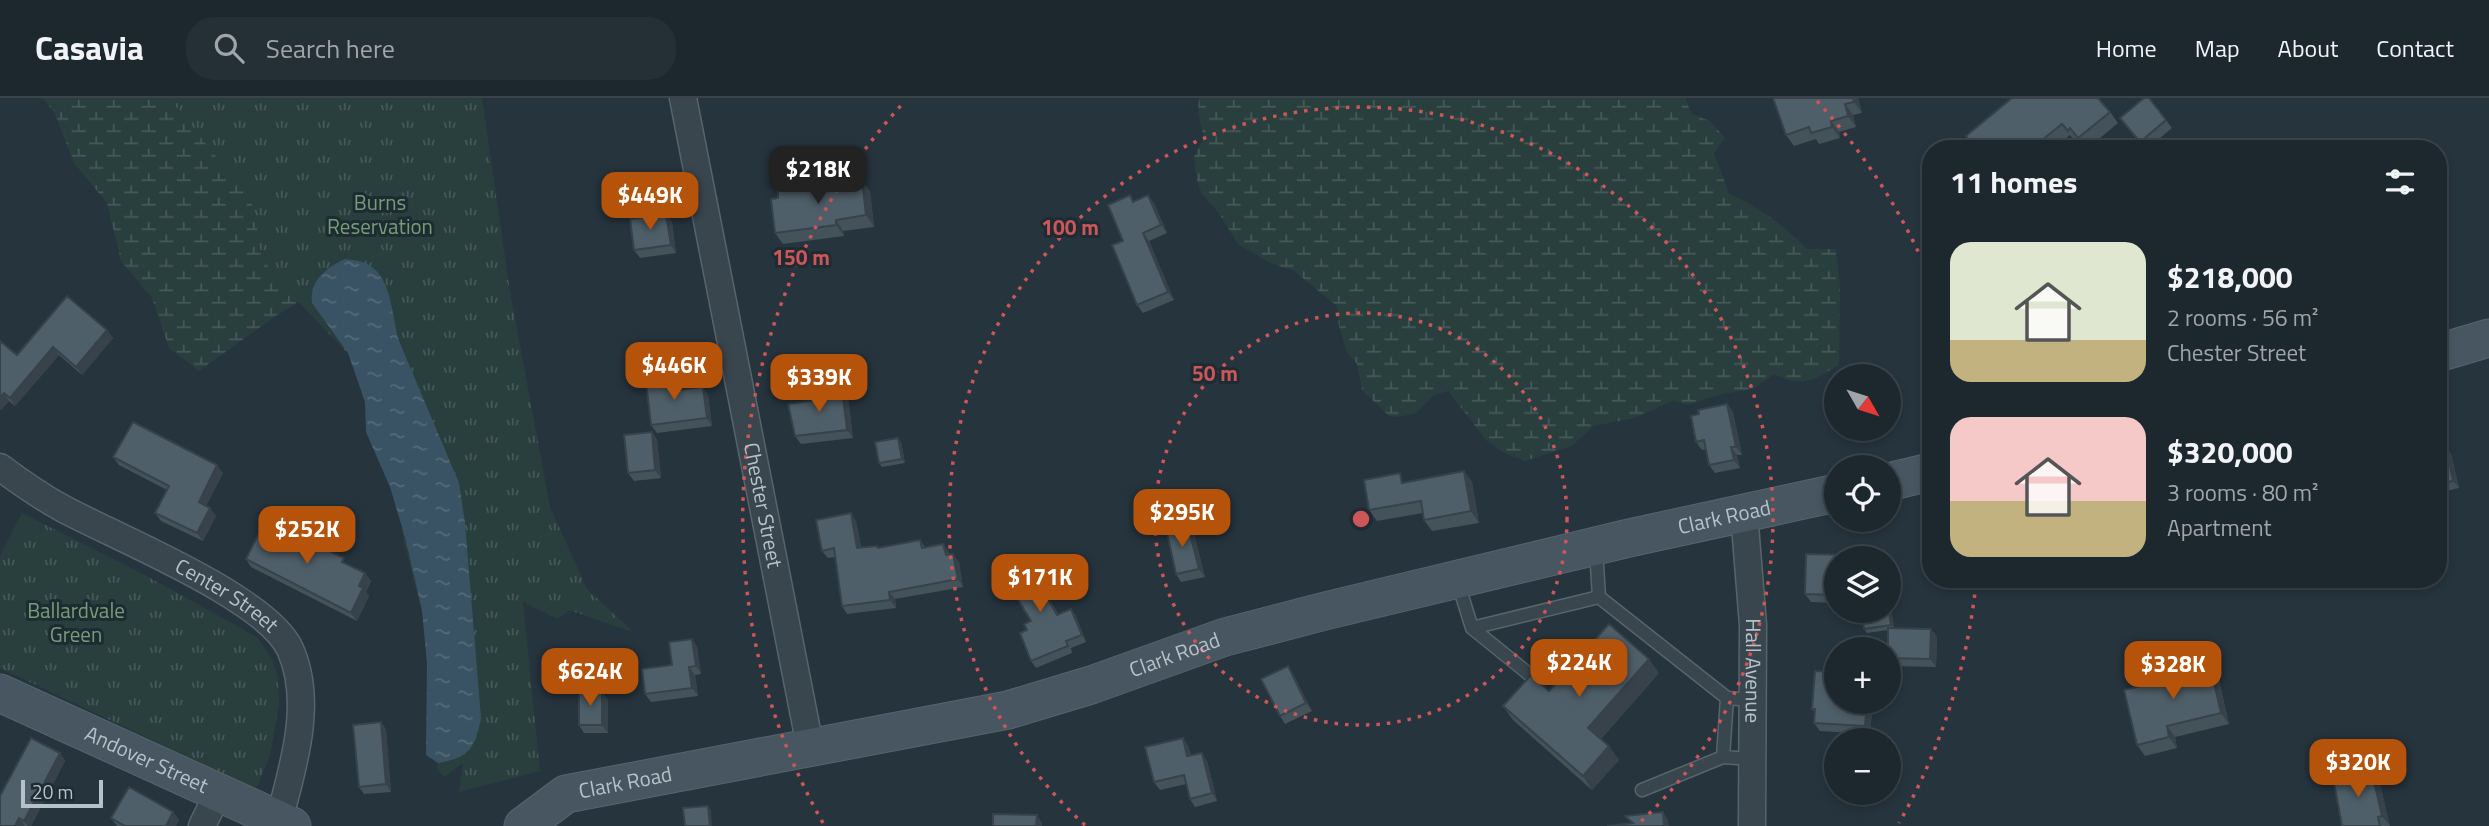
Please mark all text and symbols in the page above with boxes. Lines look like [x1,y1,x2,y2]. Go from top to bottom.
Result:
search box [186,17,676,80]
text: Casavia [35,23,144,73]
icon: search [210,29,248,67]
text: Search here [266,29,395,68]
text: Home [2096,30,2157,66]
text: Map [2195,30,2240,66]
text: About [2278,30,2338,66]
text: Contact [2376,30,2454,66]
pin: $218K [769,146,867,206]
text: $218K [785,151,851,186]
text: 11 homes [1950,159,2077,205]
icon: filters [2381,163,2419,201]
pin: $449K [601,172,699,232]
text: $449K [617,177,683,212]
park label: Burns Reservation [327,186,433,242]
text: 100 m [1041,211,1099,243]
text: 150 m [772,241,830,273]
text: $218,000 [2167,254,2293,300]
icon: home [2006,270,2090,354]
text: 2 rooms · 56 m² [2167,300,2318,335]
text: Chester Street [2167,335,2306,370]
pin: $446K [625,342,723,402]
text: $446K [641,347,707,382]
pin: $339K [770,354,868,414]
text: 50 m [1192,357,1238,389]
text: $339K [786,359,852,394]
north arrow [1824,364,1900,441]
map controls [1824,364,1901,805]
text: $320,000 [2167,429,2293,475]
street label: Chester Street [736,440,792,571]
icon: home [2006,445,2090,529]
button: locate [1824,455,1901,532]
text: 3 rooms · 80 m² [2167,475,2318,510]
pin: $295K [1133,490,1231,549]
street label: Clark Road [1675,491,1774,542]
text: $295K [1149,494,1215,529]
pin: $252K [258,506,356,566]
centre of rings [1349,507,1373,531]
text: Apartment [2167,510,2272,545]
text: $252K [274,511,340,546]
button: layers [1824,546,1901,623]
street label: Center Street [170,550,287,640]
pin: $171K [991,554,1089,614]
text: $171K [1007,559,1073,594]
park label: Ballardvale Green [27,594,125,650]
street label: Hall Avenue [1738,618,1770,723]
street label: Clark Road [1124,623,1224,685]
button: + [1824,637,1901,714]
pin: $224K [1530,640,1628,699]
pin: $328K [2124,642,2222,701]
text: $224K [1546,644,1612,679]
text: $328K [2140,646,2206,681]
pin: $624K [541,648,639,708]
text: $624K [557,653,623,688]
street label: Andover Street [80,717,214,801]
button: − [1824,728,1901,805]
pin: $320K [2309,740,2407,799]
text: $320K [2325,744,2391,779]
street label: Clark Road [576,757,674,806]
scale bar [21,777,103,809]
text: 20 m [32,777,73,806]

